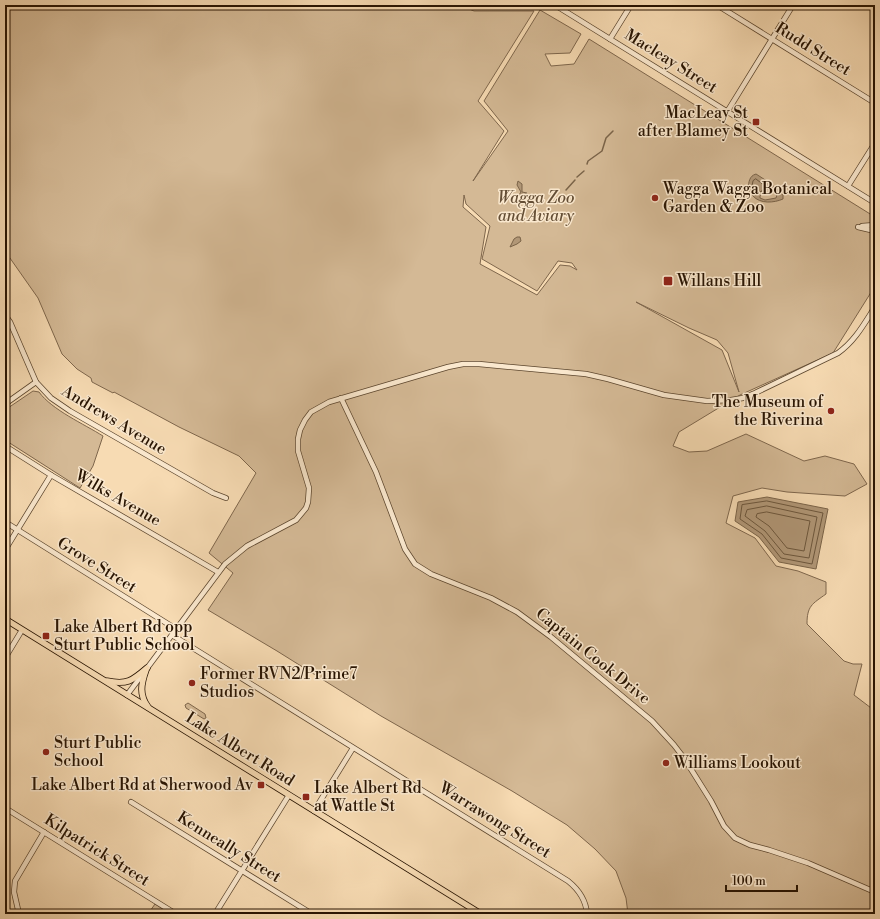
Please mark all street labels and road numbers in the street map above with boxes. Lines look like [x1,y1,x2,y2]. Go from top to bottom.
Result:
street label: Rudd Street [772,18,855,80]
street label: Macleay Street [621,25,721,98]
street label: Andrews Avenue [57,380,170,459]
street label: Wilks Avenue [71,465,165,531]
street label: Grove Street [54,533,141,597]
street label: Captain Cook Drive [532,604,654,708]
street label: Lake Albert Road [182,707,298,791]
street label: Warrawong Street [435,777,555,863]
street label: Kenneally Street [173,807,285,887]
street label: Kilpatrick Street [41,810,154,891]

